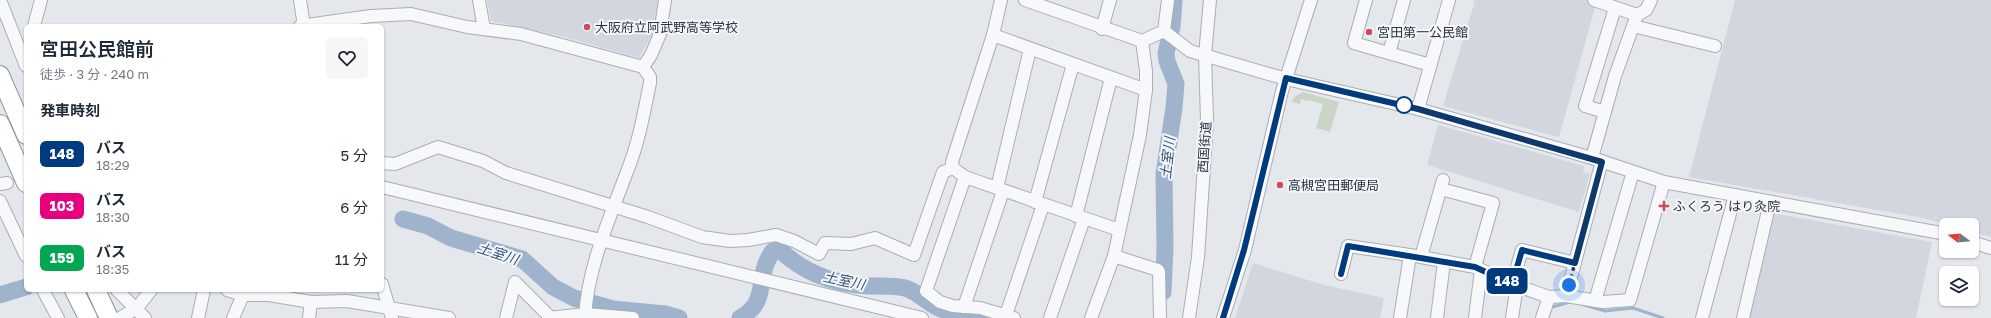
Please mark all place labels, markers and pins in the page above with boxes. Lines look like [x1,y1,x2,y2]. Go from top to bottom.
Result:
place label: 大阪府立阿武野高等学校 [595,19,738,35]
marker: 大阪府立阿武野高等学校 [582,22,592,32]
place label: 宮田第一公民館 [1377,24,1468,40]
marker: 宮田第一公民館 [1364,27,1374,37]
unlabelled marker [1395,96,1413,114]
place label: 高槻宮田郵便局 [1288,177,1379,193]
marker: 高槻宮田郵便局 [1275,180,1285,190]
place label: ふくろう はり灸院 [1673,198,1780,214]
marker: ふくろう はり灸院 [1658,200,1670,212]

